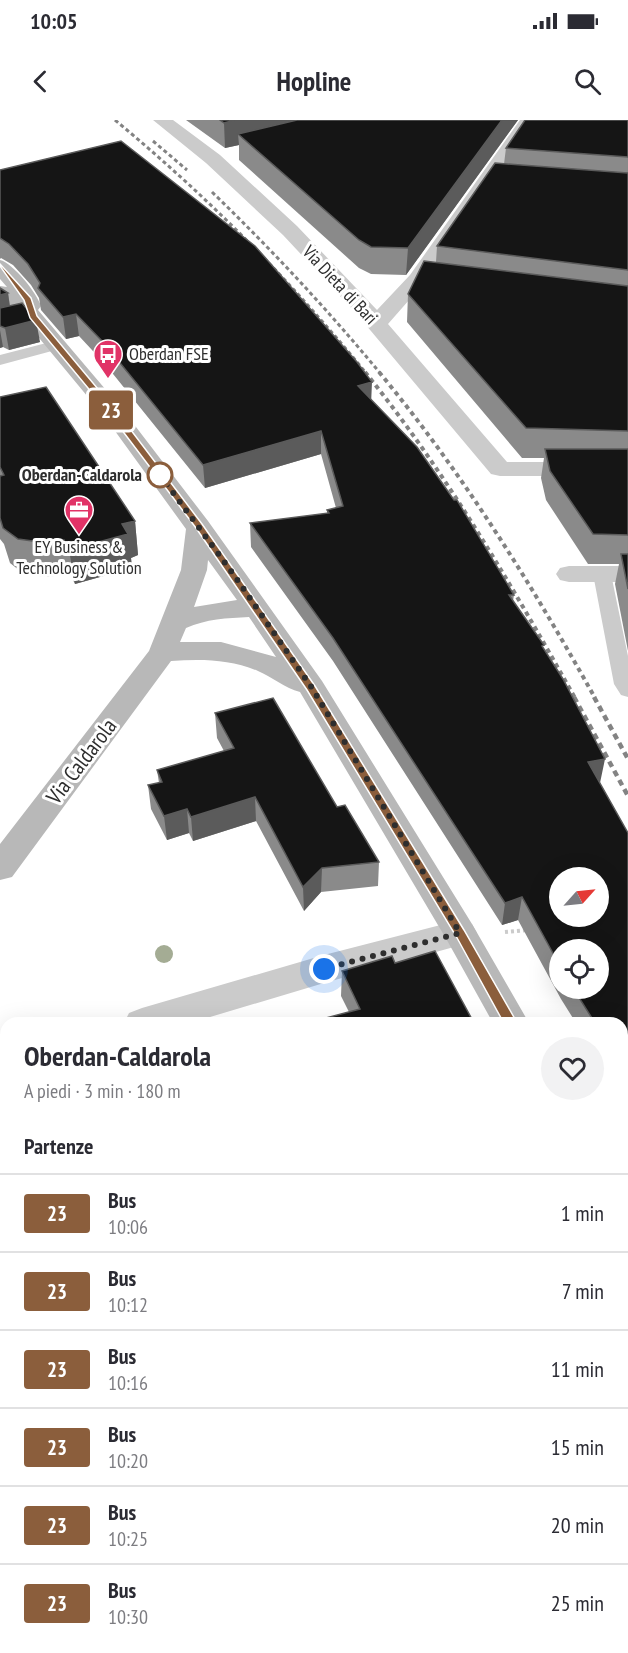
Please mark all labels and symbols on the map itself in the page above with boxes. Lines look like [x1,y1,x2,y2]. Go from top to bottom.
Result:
street label: Via Dieta di Bari [297,239,383,329]
bus stop icon: Oberdan FSE [92,338,124,380]
place label: Oberdan FSE [129,342,209,365]
line badge: 23 [84,390,138,430]
marker: Oberdan-Caldarola [147,462,173,488]
place label: Oberdan-Caldarola [22,463,142,486]
office icon: EY Business & Technology Solution [63,494,95,536]
place label: EY Business & Technology Solution [16,535,142,579]
street label: Via Caldarola [39,713,122,810]
north arrow [549,867,609,927]
your location [309,954,339,984]

